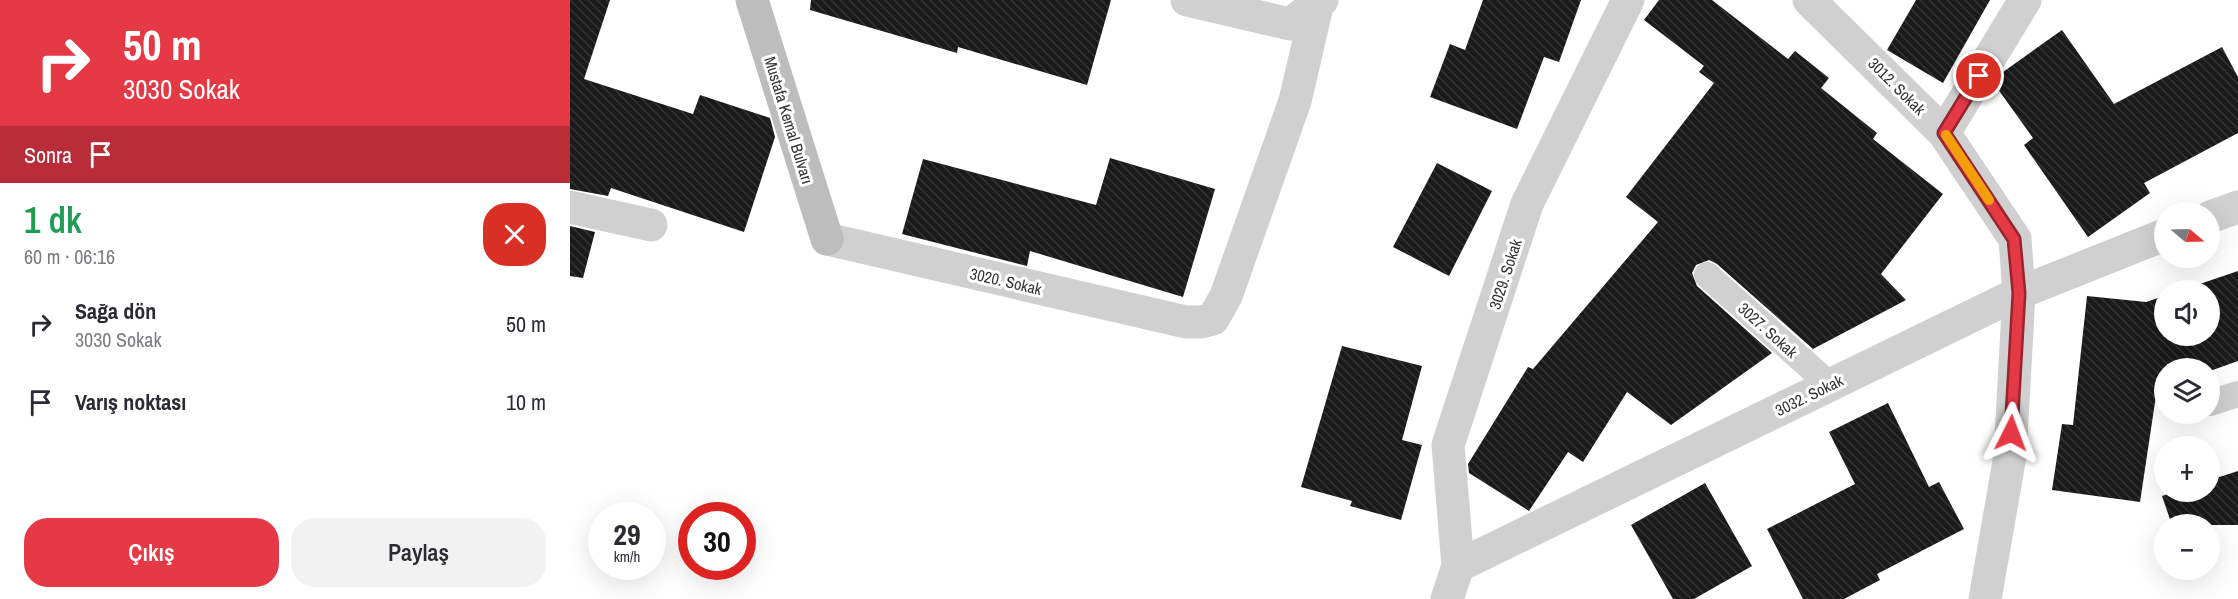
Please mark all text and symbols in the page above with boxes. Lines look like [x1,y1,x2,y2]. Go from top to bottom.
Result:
text: 50 m [123,17,202,73]
icon: right [24,24,102,102]
pin [1953,50,2004,101]
street label: 3012. Sokak [1863,52,1931,120]
street label: Mustafa Kemal Bulvarı [759,54,819,186]
icon: arrive [1962,59,1995,92]
text: 3030 Sokak [123,71,240,107]
icon: arrive [84,138,117,171]
text: Sonra [24,140,72,170]
text: 1 dk [24,196,82,244]
north arrow [2154,202,2220,268]
map controls [2154,202,2220,580]
button: close [483,203,546,266]
street label: 3029. Sokak [1483,235,1527,312]
text: 60 m · 06:16 [24,243,115,270]
street label: 3020. Sokak [968,262,1044,300]
button: sound [2154,280,2220,346]
text: Sağa dön [75,296,156,326]
street label: 3027. Sokak [1734,297,1803,363]
icon: right [24,308,57,341]
text: 50 m [506,309,546,339]
text: 3030 Sokak [75,326,162,353]
button: layers [2154,358,2220,424]
street label: 3032. Sokak [1771,369,1847,421]
icon: arrive [24,386,57,419]
text: Varış noktası [75,387,186,417]
text: 10 m [506,387,546,417]
position arrow [1979,401,2043,465]
button: + [2154,436,2220,502]
speed limit sign: 30 [678,502,756,580]
text: 29 [613,514,641,554]
button: − [2154,514,2220,580]
button: Çıkış [24,518,279,587]
button: Paylaş [291,518,546,587]
text: km/h [614,546,640,567]

